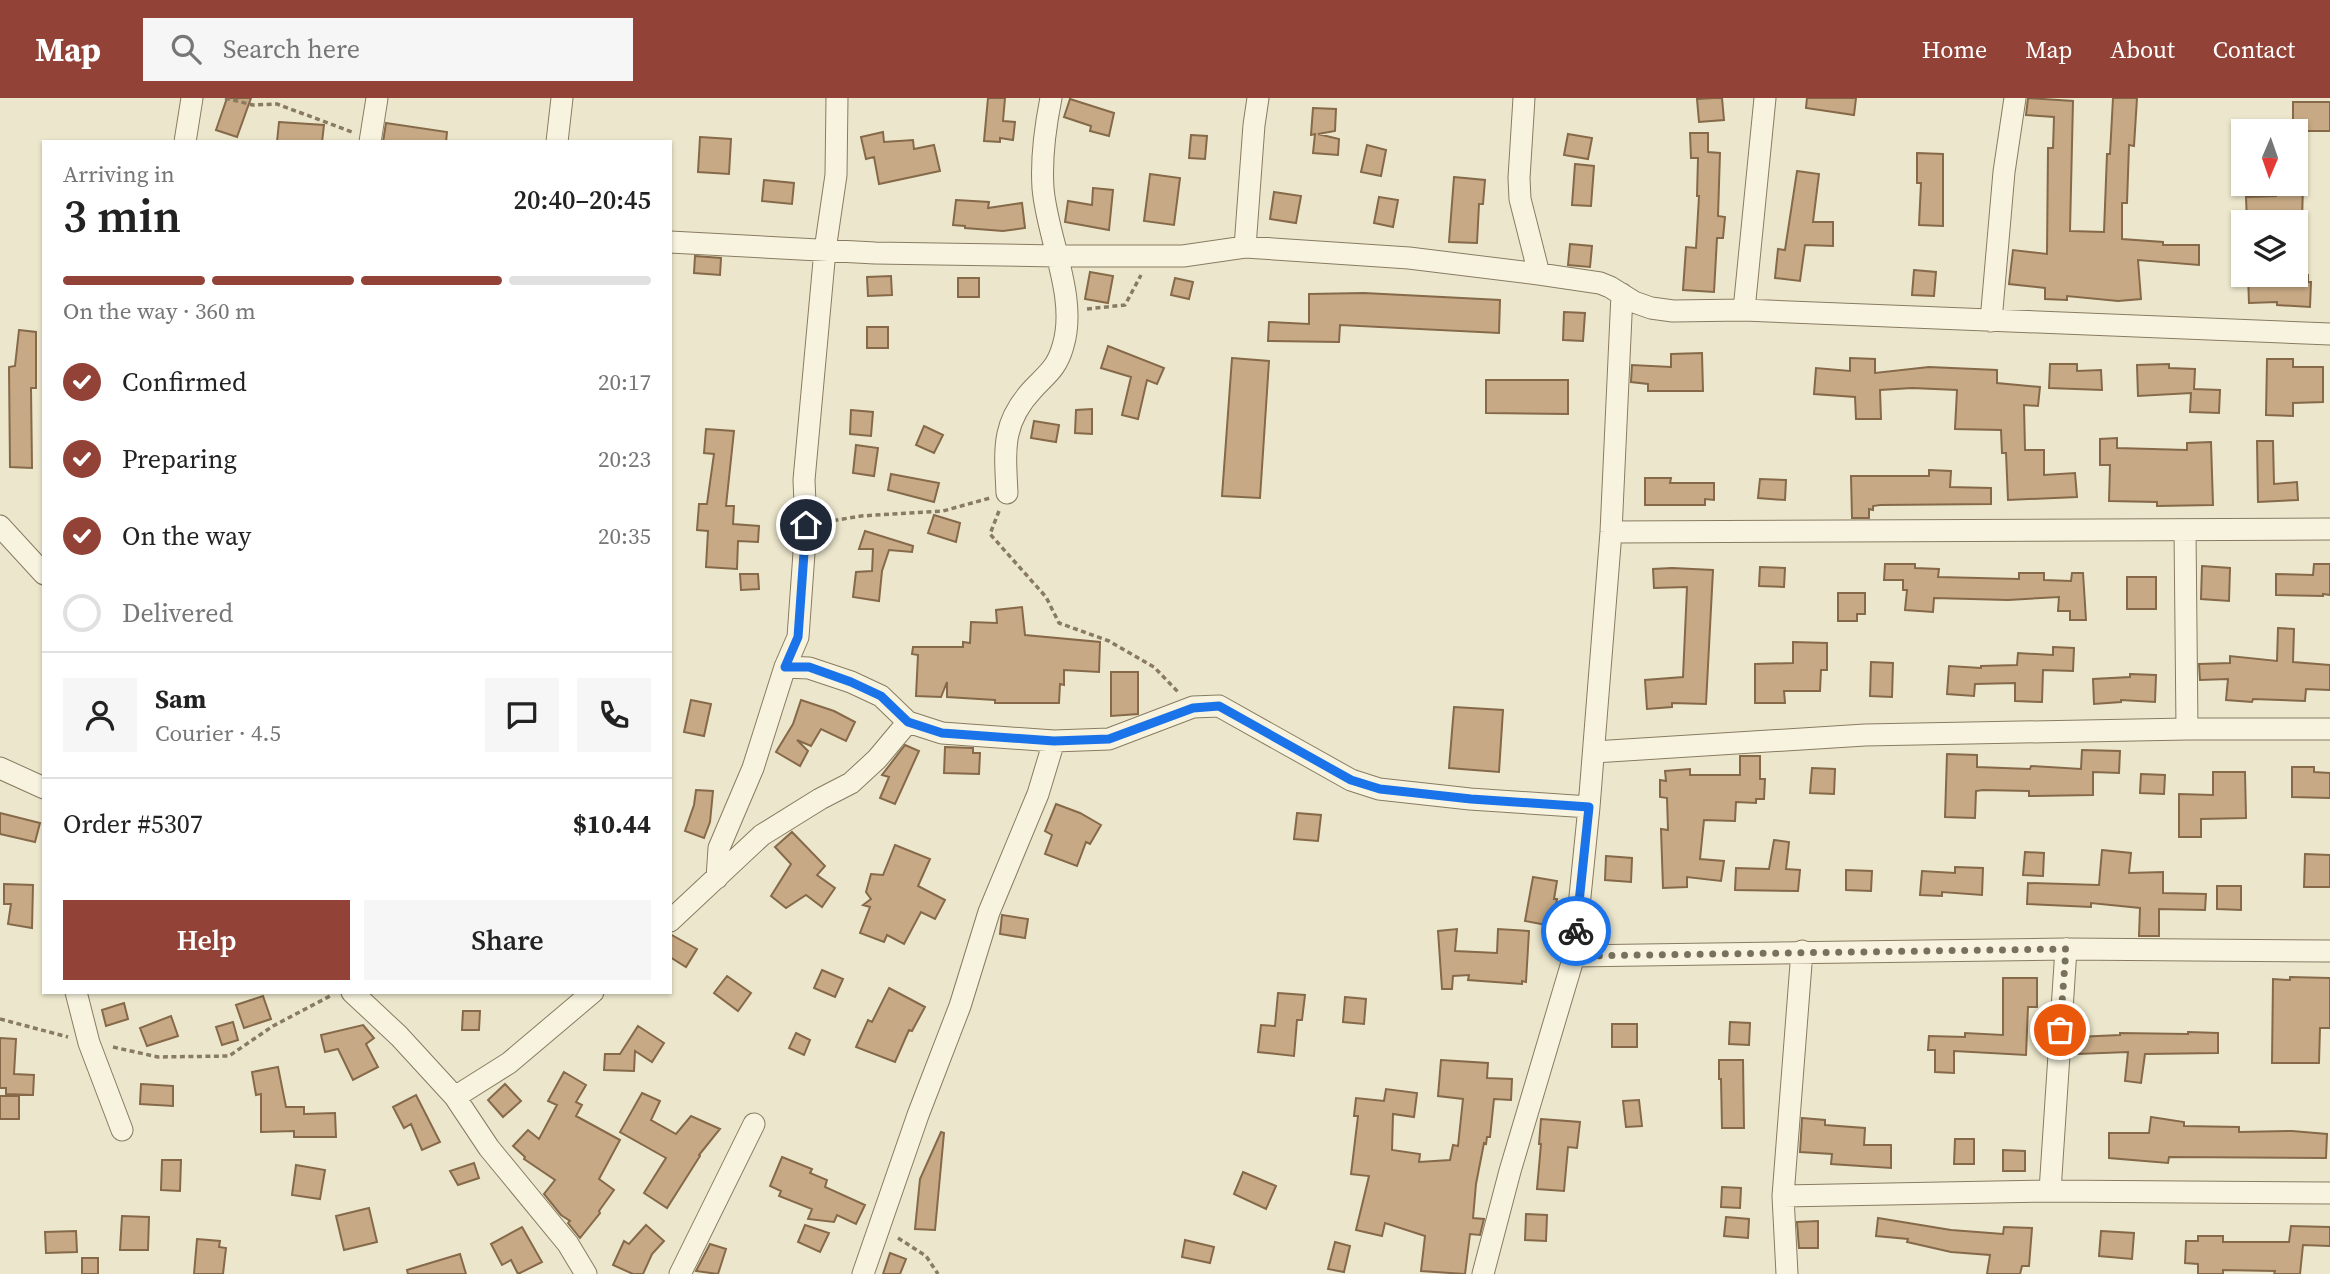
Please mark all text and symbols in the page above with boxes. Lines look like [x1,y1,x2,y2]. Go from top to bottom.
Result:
search box [143,18,633,81]
text: Map [35,27,101,72]
icon: search [167,30,205,68]
text: Search here [223,31,360,67]
text: Home [1922,33,1987,66]
text: Map [2025,33,2072,66]
text: About [2110,33,2175,66]
text: Contact [2213,33,2295,66]
north arrow [2231,119,2308,196]
map controls [2231,119,2308,287]
text: Arriving in [63,158,175,190]
text: 20:40–20:45 [514,182,651,218]
text: 3 min [63,184,181,247]
button: layers [2231,210,2308,287]
text: On the way · 360 m [63,295,256,327]
icon: check [63,363,101,401]
text: Confirmed [122,364,247,400]
text: 20:17 [598,366,651,398]
icon: check [63,440,101,478]
text: Preparing [122,441,237,477]
text: 20:23 [598,443,651,475]
pin [776,495,836,555]
icon: home [787,506,825,544]
icon: check [63,517,101,555]
text: On the way [122,518,251,554]
text: 20:35 [598,520,651,552]
text: Delivered [122,595,233,631]
button: person [63,678,137,752]
button: chat [485,678,559,752]
button: phone [577,678,651,752]
text: Sam [155,681,206,717]
text: Courier · 4.5 [155,717,281,749]
text: Order #5307 [63,806,203,842]
text: $10.44 [573,806,651,842]
courier [1541,896,1611,966]
button: Help [63,900,350,980]
button: Share [364,900,651,980]
icon: bike [1557,912,1595,950]
pin [2030,1000,2090,1060]
icon: bag [2041,1011,2079,1049]

